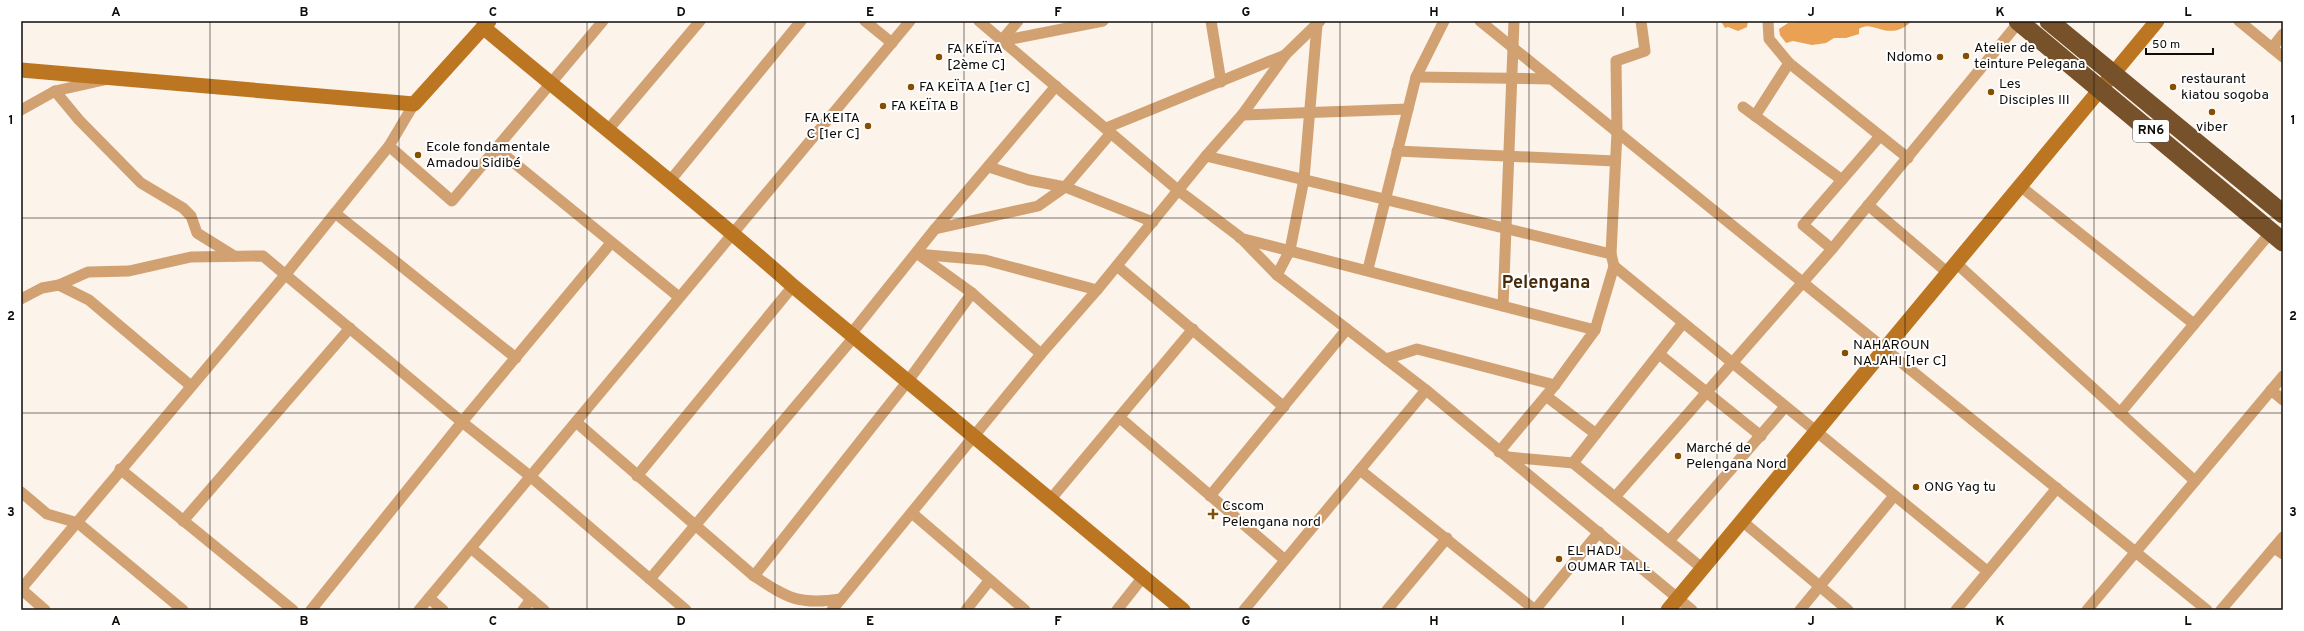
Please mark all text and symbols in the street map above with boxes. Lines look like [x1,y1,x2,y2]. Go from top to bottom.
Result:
text: A [111,5,121,21]
text: B [300,5,309,21]
text: C [489,5,497,21]
text: D [676,5,686,21]
text: E [866,5,874,21]
text: F [1054,5,1062,21]
text: G [1242,5,1251,21]
text: H [1429,5,1439,21]
text: I [1621,5,1625,21]
text: J [1807,5,1815,21]
text: K [1995,5,2005,21]
text: L [2184,5,2192,21]
scale bar [2146,30,2213,56]
text: 50 m [2152,37,2180,53]
place label: FA KEÏTA [2ème C] [947,40,1006,74]
place label: Atelier de teinture Pelegana [1974,40,2085,73]
place label: Ndomo [1887,49,1932,66]
marker: Atelier de teinture Pelegana [1961,51,1971,61]
marker: FA KEÏTA [2ème C] [934,52,944,62]
marker: Ndomo [1935,52,1945,62]
place label: restaurant kiatou sogoba [2181,71,2269,104]
place label: Les Disciples III [1999,76,2070,109]
place label: FA KEÏTA A [1er C] [919,78,1030,96]
marker: FA KEÏTA A [1er C] [906,82,916,92]
marker: restaurant kiatou sogoba [2168,82,2178,92]
marker: Les Disciples III [1986,87,1996,97]
place label: FA KEÏTA B [891,97,959,115]
marker: FA KEÏTA B [878,101,888,111]
marker: viber [2207,107,2217,117]
place label: FA KEITA C [1er C] [804,110,860,143]
text: 1 [8,113,14,129]
text: 1 [2290,113,2296,129]
place label: viber [2196,119,2229,136]
road number: RN6 [2133,120,2169,142]
marker: FA KEITA C [1er C] [863,121,873,131]
place label: Ecole fondamentale Amadou Sidibé [426,139,550,172]
marker: Ecole fondamentale Amadou Sidibé [413,150,423,160]
district label: Pelengana [1502,272,1590,295]
text: 2 [7,309,15,325]
text: 2 [2289,309,2297,325]
place label: NAHAROUN NAJAHI [1er C] [1853,337,1947,370]
marker: NAHAROUN NAJAHI [1er C] [1840,348,1850,358]
place label: Marché de Pelengana Nord [1686,440,1787,473]
marker: Marché de Pelengana Nord [1673,451,1683,461]
place label: ONG Yag tu [1924,479,1996,496]
marker: ONG Yag tu [1911,482,1921,492]
place label: Cscom Pelengana nord [1222,498,1321,531]
text: 3 [7,505,15,521]
text: 3 [2289,505,2297,521]
marker: Cscom Pelengana nord [1207,508,1219,520]
place label: EL HADJ OUMAR TALL [1567,543,1651,576]
marker: EL HADJ OUMAR TALL [1554,554,1564,564]
text: A [111,614,121,630]
text: B [300,614,309,630]
text: C [489,614,497,630]
text: D [676,614,686,630]
text: E [866,614,874,630]
text: F [1054,614,1062,630]
text: G [1242,614,1251,630]
text: H [1429,614,1439,630]
text: I [1621,614,1625,630]
text: J [1807,614,1815,630]
text: K [1995,614,2005,630]
text: L [2184,614,2192,630]

